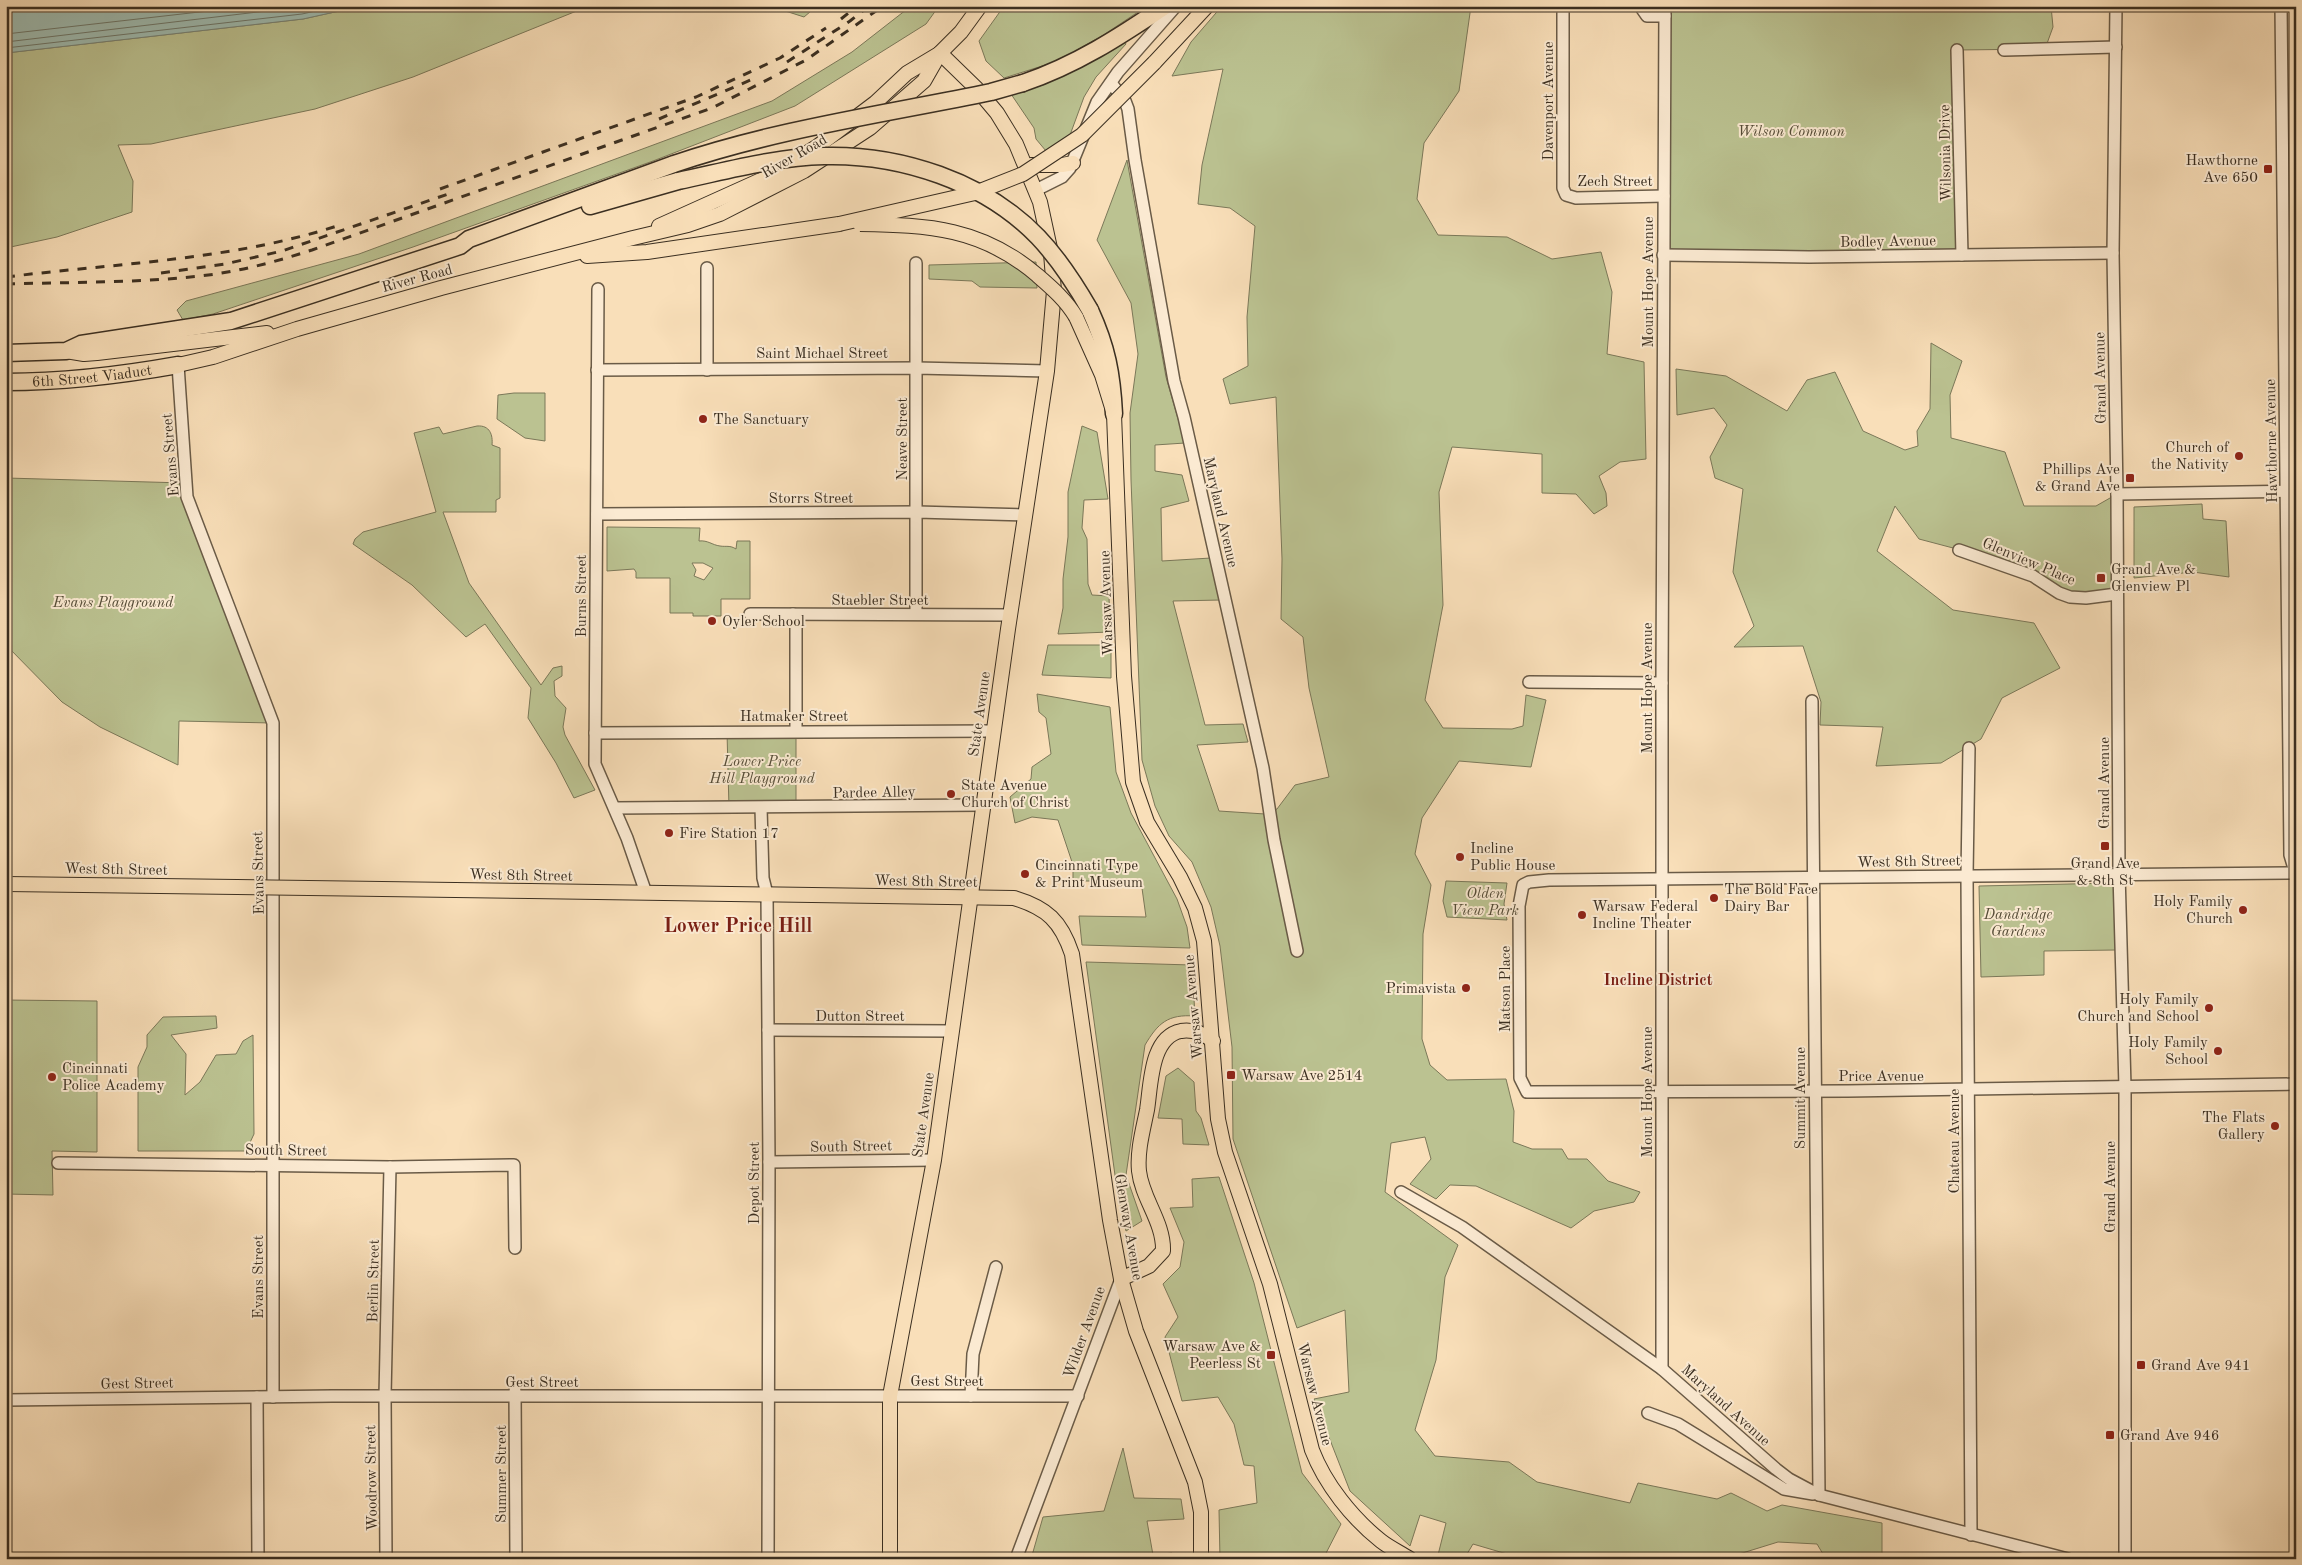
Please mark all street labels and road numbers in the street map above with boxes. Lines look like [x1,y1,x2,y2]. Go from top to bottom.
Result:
street label: Davenport Avenue [1542,41,1557,161]
street label: Wilsonia Drive [1938,104,1955,202]
street label: River Road [760,133,830,182]
street label: Zech Street [1577,175,1653,190]
street label: Mount Hope Avenue [1642,216,1657,348]
street label: Bodley Avenue [1840,234,1936,251]
street label: River Road [380,263,455,296]
street label: Grand Avenue [2093,332,2110,424]
street label: Saint Michael Street [756,347,888,362]
street label: 6th Street Viaduct [32,364,153,391]
street label: Hawthorne Avenue [2264,379,2281,503]
street label: Neave Street [896,397,911,481]
street label: Evans Street [160,412,183,497]
street label: Maryland Avenue [1199,455,1240,569]
street label: Storrs Street [769,492,853,507]
street label: Glenview Place [1980,536,2077,589]
street label: Warsaw Avenue [1098,550,1117,656]
street label: Burns Street [575,554,590,638]
street label: Staebler Street [831,594,929,609]
street label: Mount Hope Avenue [1641,622,1656,754]
street label: State Avenue [967,671,994,758]
street label: Hatmaker Street [740,710,848,725]
street label: Grand Avenue [2098,737,2113,829]
street label: Pardee Alley [832,785,916,802]
street label: Evans Street [251,831,268,915]
street label: West 8th Street [1857,854,1961,871]
street label: West 8th Street [64,862,168,879]
street label: West 8th Street [469,868,573,885]
street label: West 8th Street [874,874,978,891]
street label: Matson Place [1499,946,1514,1032]
street label: Warsaw Avenue [1182,954,1207,1060]
street label: Dutton Street [815,1010,905,1025]
street label: Mount Hope Avenue [1641,1026,1656,1158]
street label: Summit Avenue [1794,1047,1809,1149]
street label: Price Avenue [1838,1070,1924,1085]
street label: State Avenue [911,1072,938,1159]
street label: Chateau Avenue [1948,1088,1963,1194]
street label: South Street [810,1139,892,1156]
street label: Depot Street [748,1141,763,1225]
street label: Grand Avenue [2104,1141,2119,1233]
street label: South Street [245,1143,327,1160]
street label: Glenway Avenue [1111,1173,1144,1282]
street label: Evans Street [252,1235,267,1319]
street label: Berlin Street [366,1239,383,1323]
street label: Wilder Avenue [1062,1285,1109,1380]
street label: Warsaw Avenue [1294,1341,1334,1447]
street label: Maryland Avenue [1678,1363,1772,1450]
street label: Gest Street [910,1375,984,1390]
street label: Gest Street [100,1376,174,1393]
street label: Gest Street [505,1376,579,1391]
street label: Woodrow Street [364,1425,381,1531]
street label: Summer Street [495,1425,510,1523]

